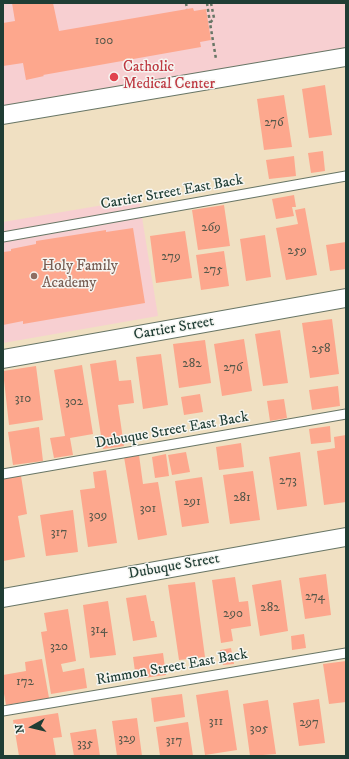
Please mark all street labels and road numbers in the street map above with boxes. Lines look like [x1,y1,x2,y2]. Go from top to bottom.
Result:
street label: Cartier Street East Back [99,172,245,214]
street label: Cartier Street [133,313,215,345]
street label: Dubuque Street East Back [94,409,250,453]
street label: Dubuque Street [127,550,221,584]
street label: Rimmon Street East Back [95,646,249,690]

